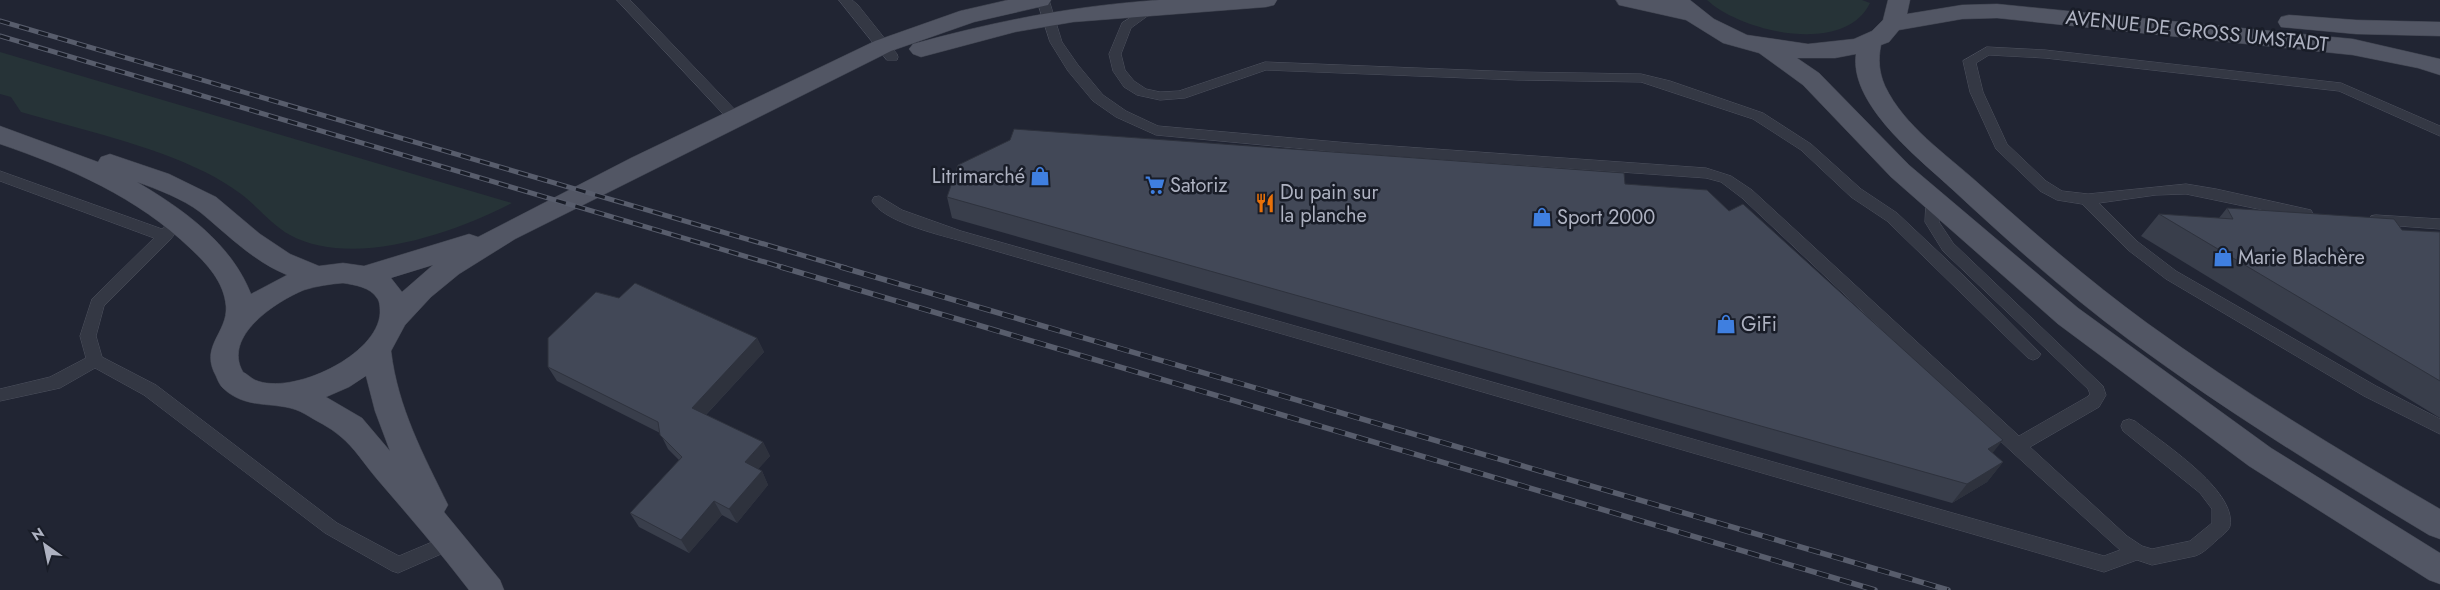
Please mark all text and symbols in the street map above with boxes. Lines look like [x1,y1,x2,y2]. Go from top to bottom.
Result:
street label: AVENUE DE GROSS UMSTADT [2064,3,2330,59]
place label: Litrimarché [932,162,1025,191]
shop icon: Litrimarché [1029,165,1051,187]
place label: Satoriz [1170,171,1228,200]
supermarket icon: Satoriz [1144,174,1166,196]
place label: Du pain sur la planche [1280,178,1378,230]
restaurant icon: Du pain sur la planche [1254,192,1276,214]
place label: Sport 2000 [1557,203,1655,232]
shop icon: Sport 2000 [1531,206,1553,228]
place label: Marie Blachère [2238,243,2365,272]
shop icon: Marie Blachère [2212,246,2234,268]
place label: GiFi [1741,310,1777,339]
shop icon: GiFi [1715,313,1737,335]
north arrow [20,520,70,570]
text: N [28,523,48,546]

